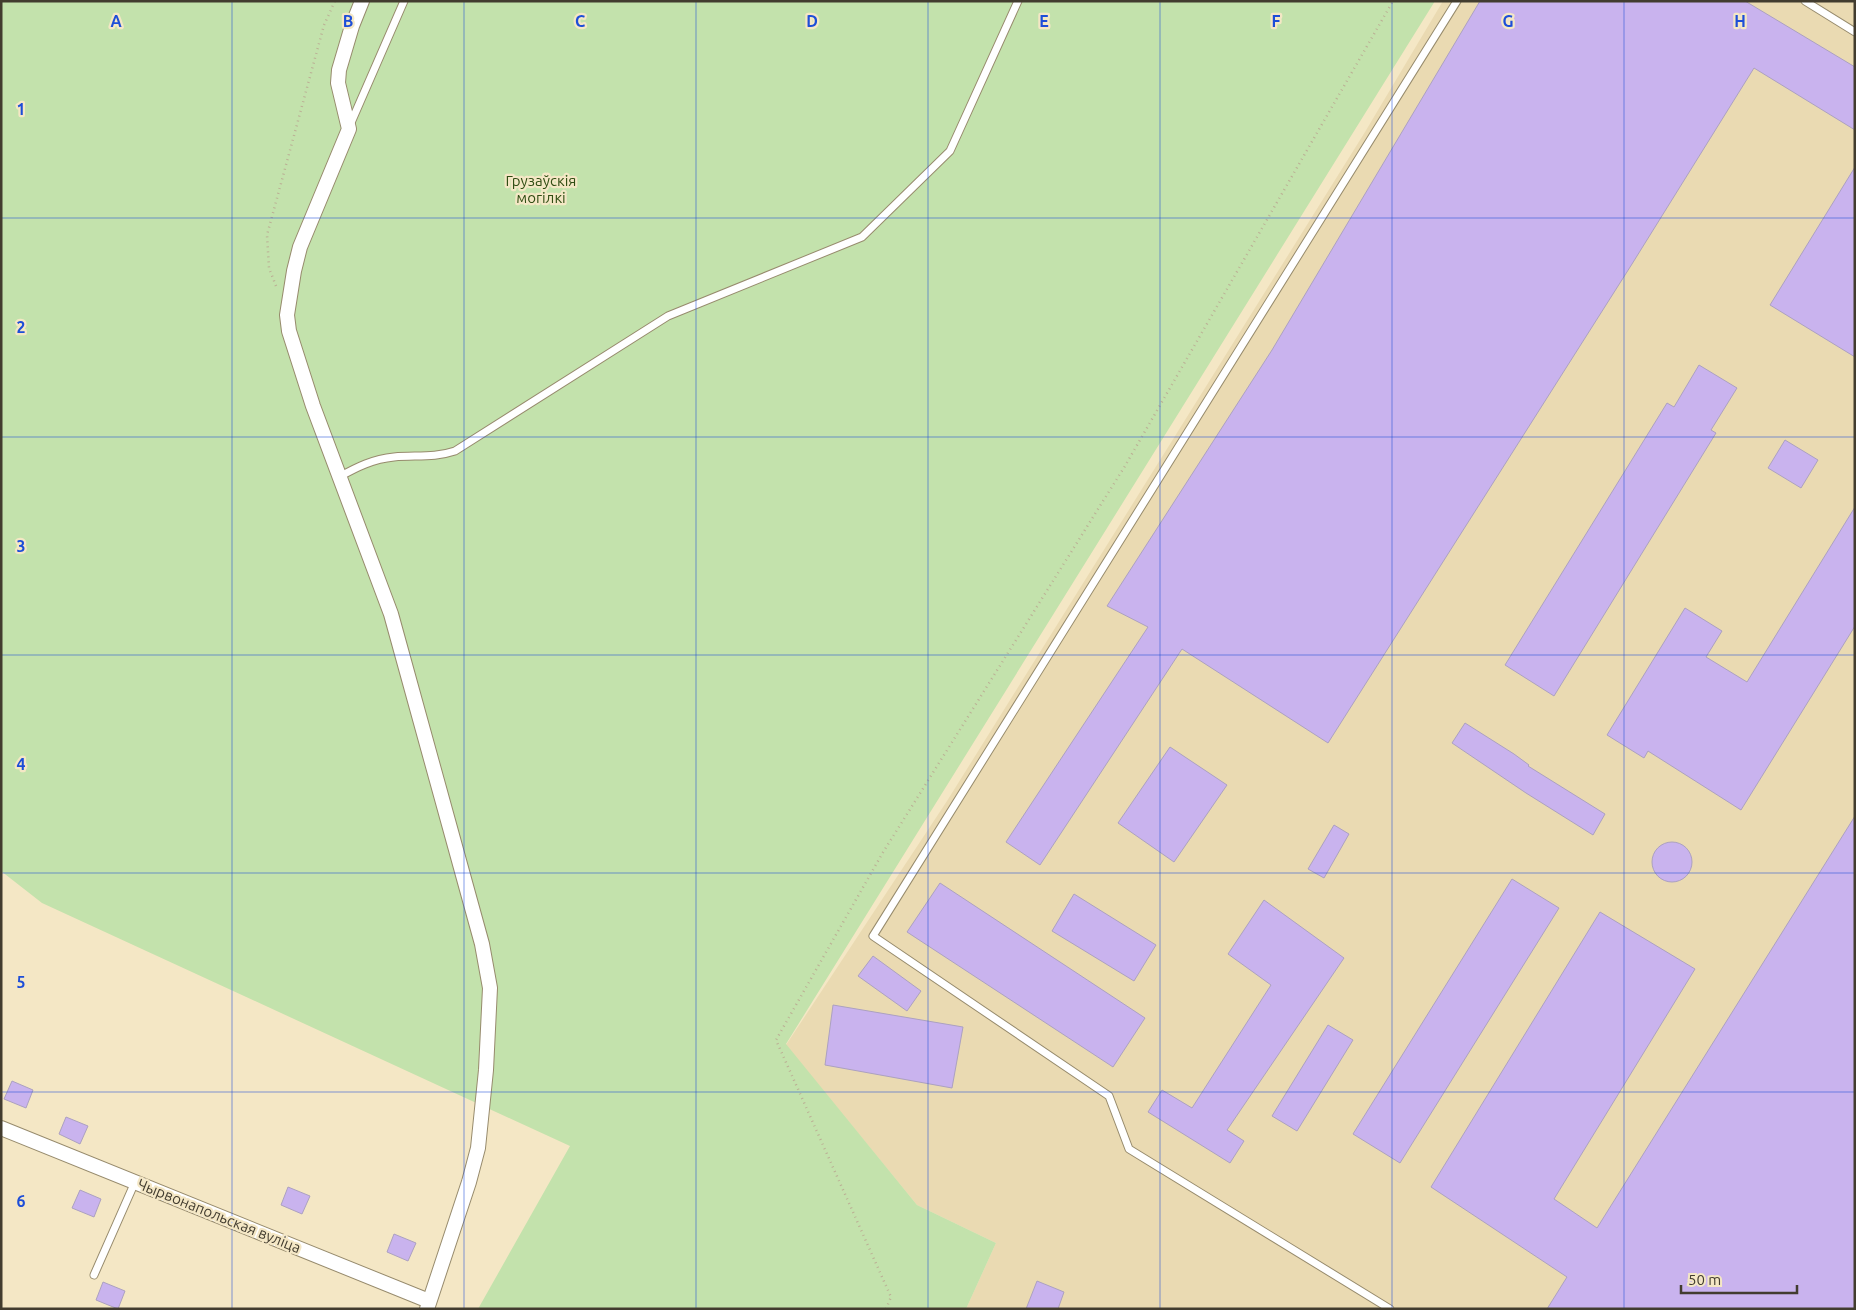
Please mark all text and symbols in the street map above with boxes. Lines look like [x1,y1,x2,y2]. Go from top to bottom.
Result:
text: A [110,12,122,30]
text: B [343,12,353,30]
text: C [575,12,585,30]
text: D [806,12,818,30]
text: E [1039,12,1049,30]
text: F [1272,12,1281,30]
text: G [1502,12,1514,30]
text: H [1734,12,1746,30]
text: 1 [16,100,26,118]
park label: Грузаўскія могілкі [506,172,576,206]
text: 2 [16,318,26,336]
text: 3 [16,537,26,555]
text: 4 [16,755,26,773]
text: 5 [16,973,26,991]
street label: Чырвонапольская вуліца [135,1175,303,1256]
text: 6 [16,1192,26,1210]
scale bar [1681,1262,1797,1294]
text: 50 m [1688,1271,1721,1288]

